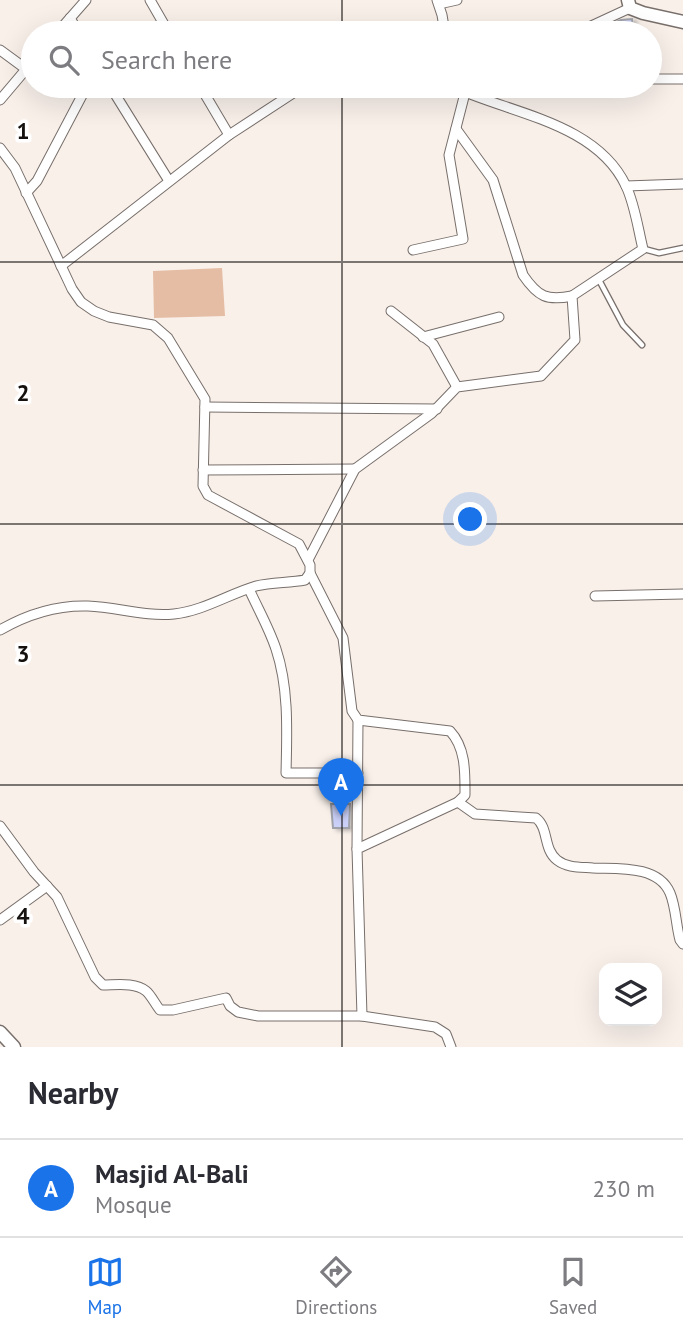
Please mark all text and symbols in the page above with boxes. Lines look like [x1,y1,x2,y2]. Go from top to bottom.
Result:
search box [21,21,662,98]
icon: search [45,41,83,79]
text: Search here [101,43,232,76]
text: 1 [16,116,30,145]
text: 2 [16,378,30,407]
your location [453,502,487,536]
text: 3 [16,639,30,668]
pin: A [318,758,364,816]
text: 4 [16,901,30,930]
map controls [599,963,662,1026]
button: layers [599,963,662,1026]
text: Nearby [28,1073,118,1112]
text: Masjid Al-Bali [95,1157,249,1190]
text: A [44,1174,58,1203]
text: 230 m [593,1174,655,1203]
text: Mosque [95,1190,172,1219]
tab: Map [86,1253,124,1319]
tab: Directions [295,1253,377,1319]
tab: Saved [549,1253,597,1319]

